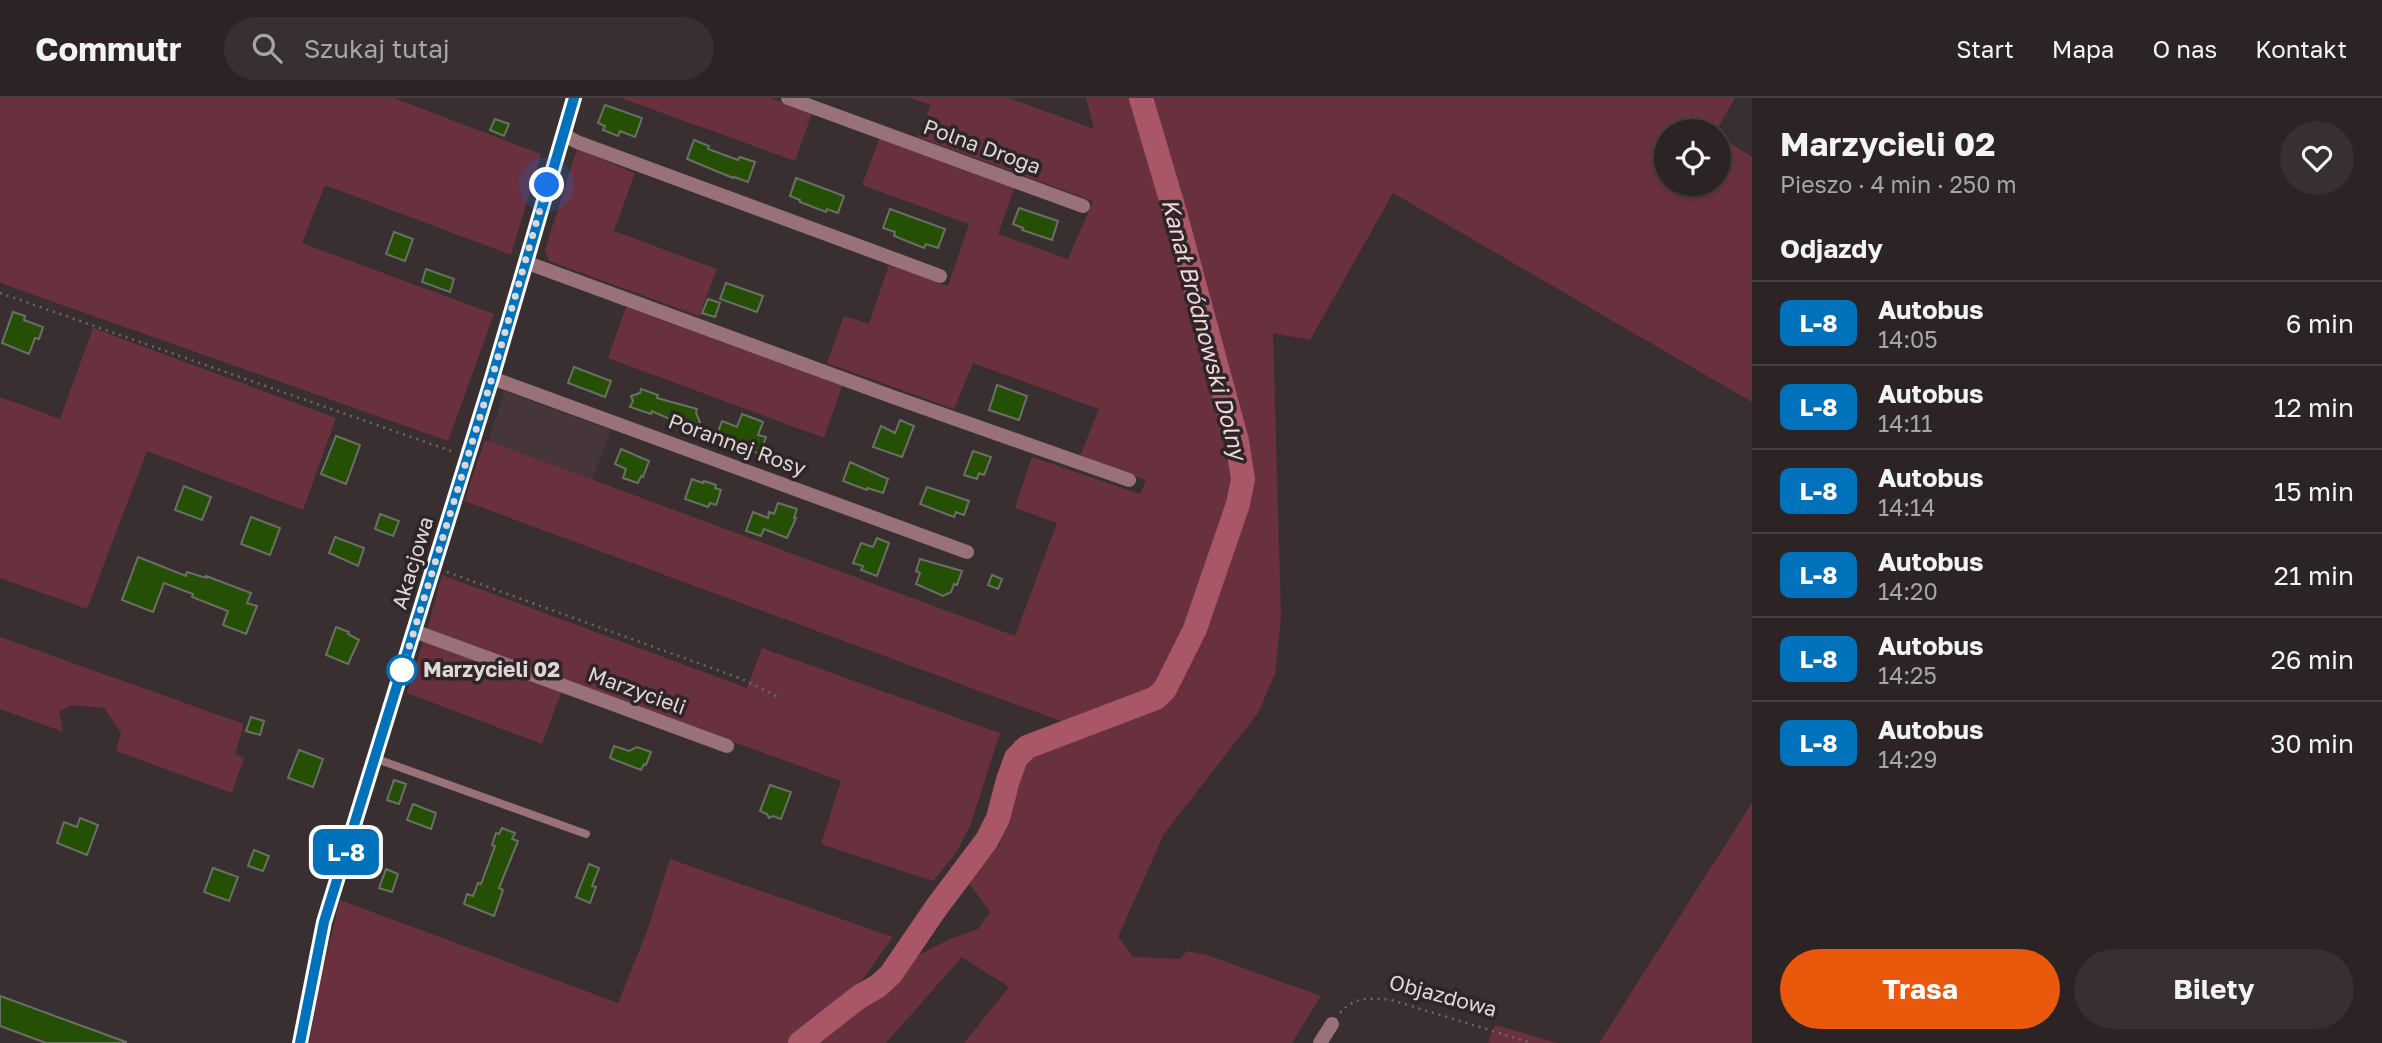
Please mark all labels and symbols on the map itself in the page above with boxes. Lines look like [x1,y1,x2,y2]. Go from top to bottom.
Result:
street label: Polna Droga [920,113,1045,179]
your location [529,167,564,202]
water label: Kanał Bródnowski Dolny [1157,195,1254,465]
street label: Porannej Rosy [665,407,810,481]
street label: Akacjowa [386,513,438,612]
marker: Marzycieli 02 [387,655,417,685]
place label: Marzycieli 02 [423,656,560,682]
street label: Marzycieli [585,660,690,720]
line badge: L-8 [306,829,386,875]
street label: Objazdowa [1387,968,1500,1022]

